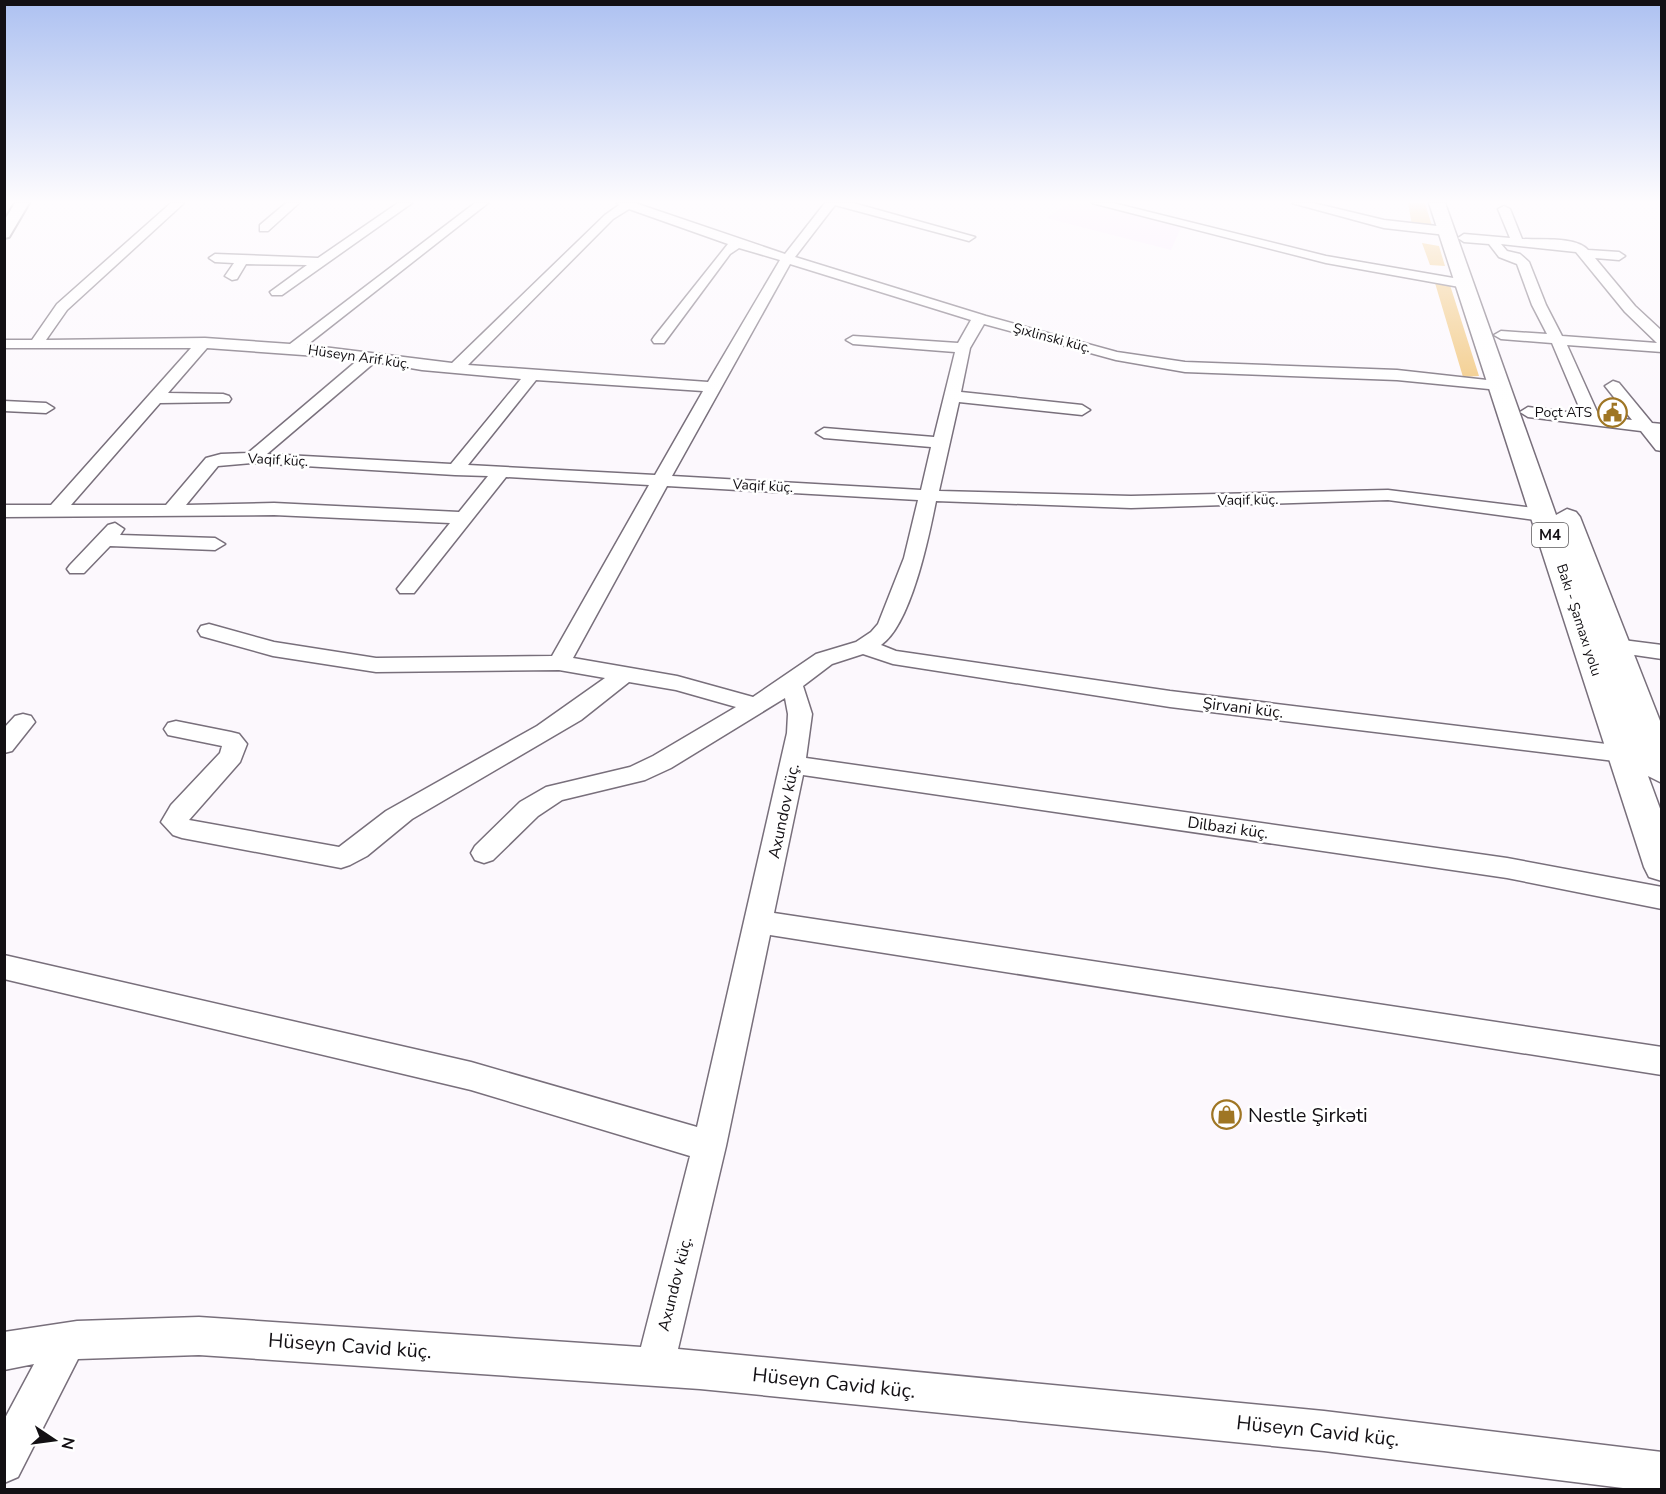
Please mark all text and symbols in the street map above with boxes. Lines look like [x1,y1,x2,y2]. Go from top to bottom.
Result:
street label: Şıxlinski küç. [1011,318,1093,358]
street label: Hüseyn Arif küç. [307,340,411,374]
public building icon: Poçt ATS [1597,396,1629,428]
place label: Poçt ATS [1535,403,1592,422]
street label: Vaqif küç. [246,449,309,471]
street label: Vaqif küç. [731,475,794,497]
street label: Vaqif küç. [1217,490,1278,510]
road number: M4 [1532,523,1568,547]
street label: Bakı - Şamaxı yolu [1552,562,1606,678]
street label: Şirvani küç. [1201,692,1285,724]
street label: Axundov küç. [763,762,805,860]
street label: Dilbazi küç. [1186,811,1270,845]
shop icon: Nestle Şirkəti [1211,1099,1243,1131]
place label: Nestle Şirkəti [1248,1102,1368,1129]
street label: Axundov küç. [653,1235,697,1333]
street label: Hüseyn Cavid küç. [267,1327,433,1365]
street label: Hüseyn Cavid küç. [751,1361,917,1405]
street label: Hüseyn Cavid küç. [1235,1409,1401,1453]
north arrow [24,1410,84,1470]
text: N [56,1435,80,1451]

